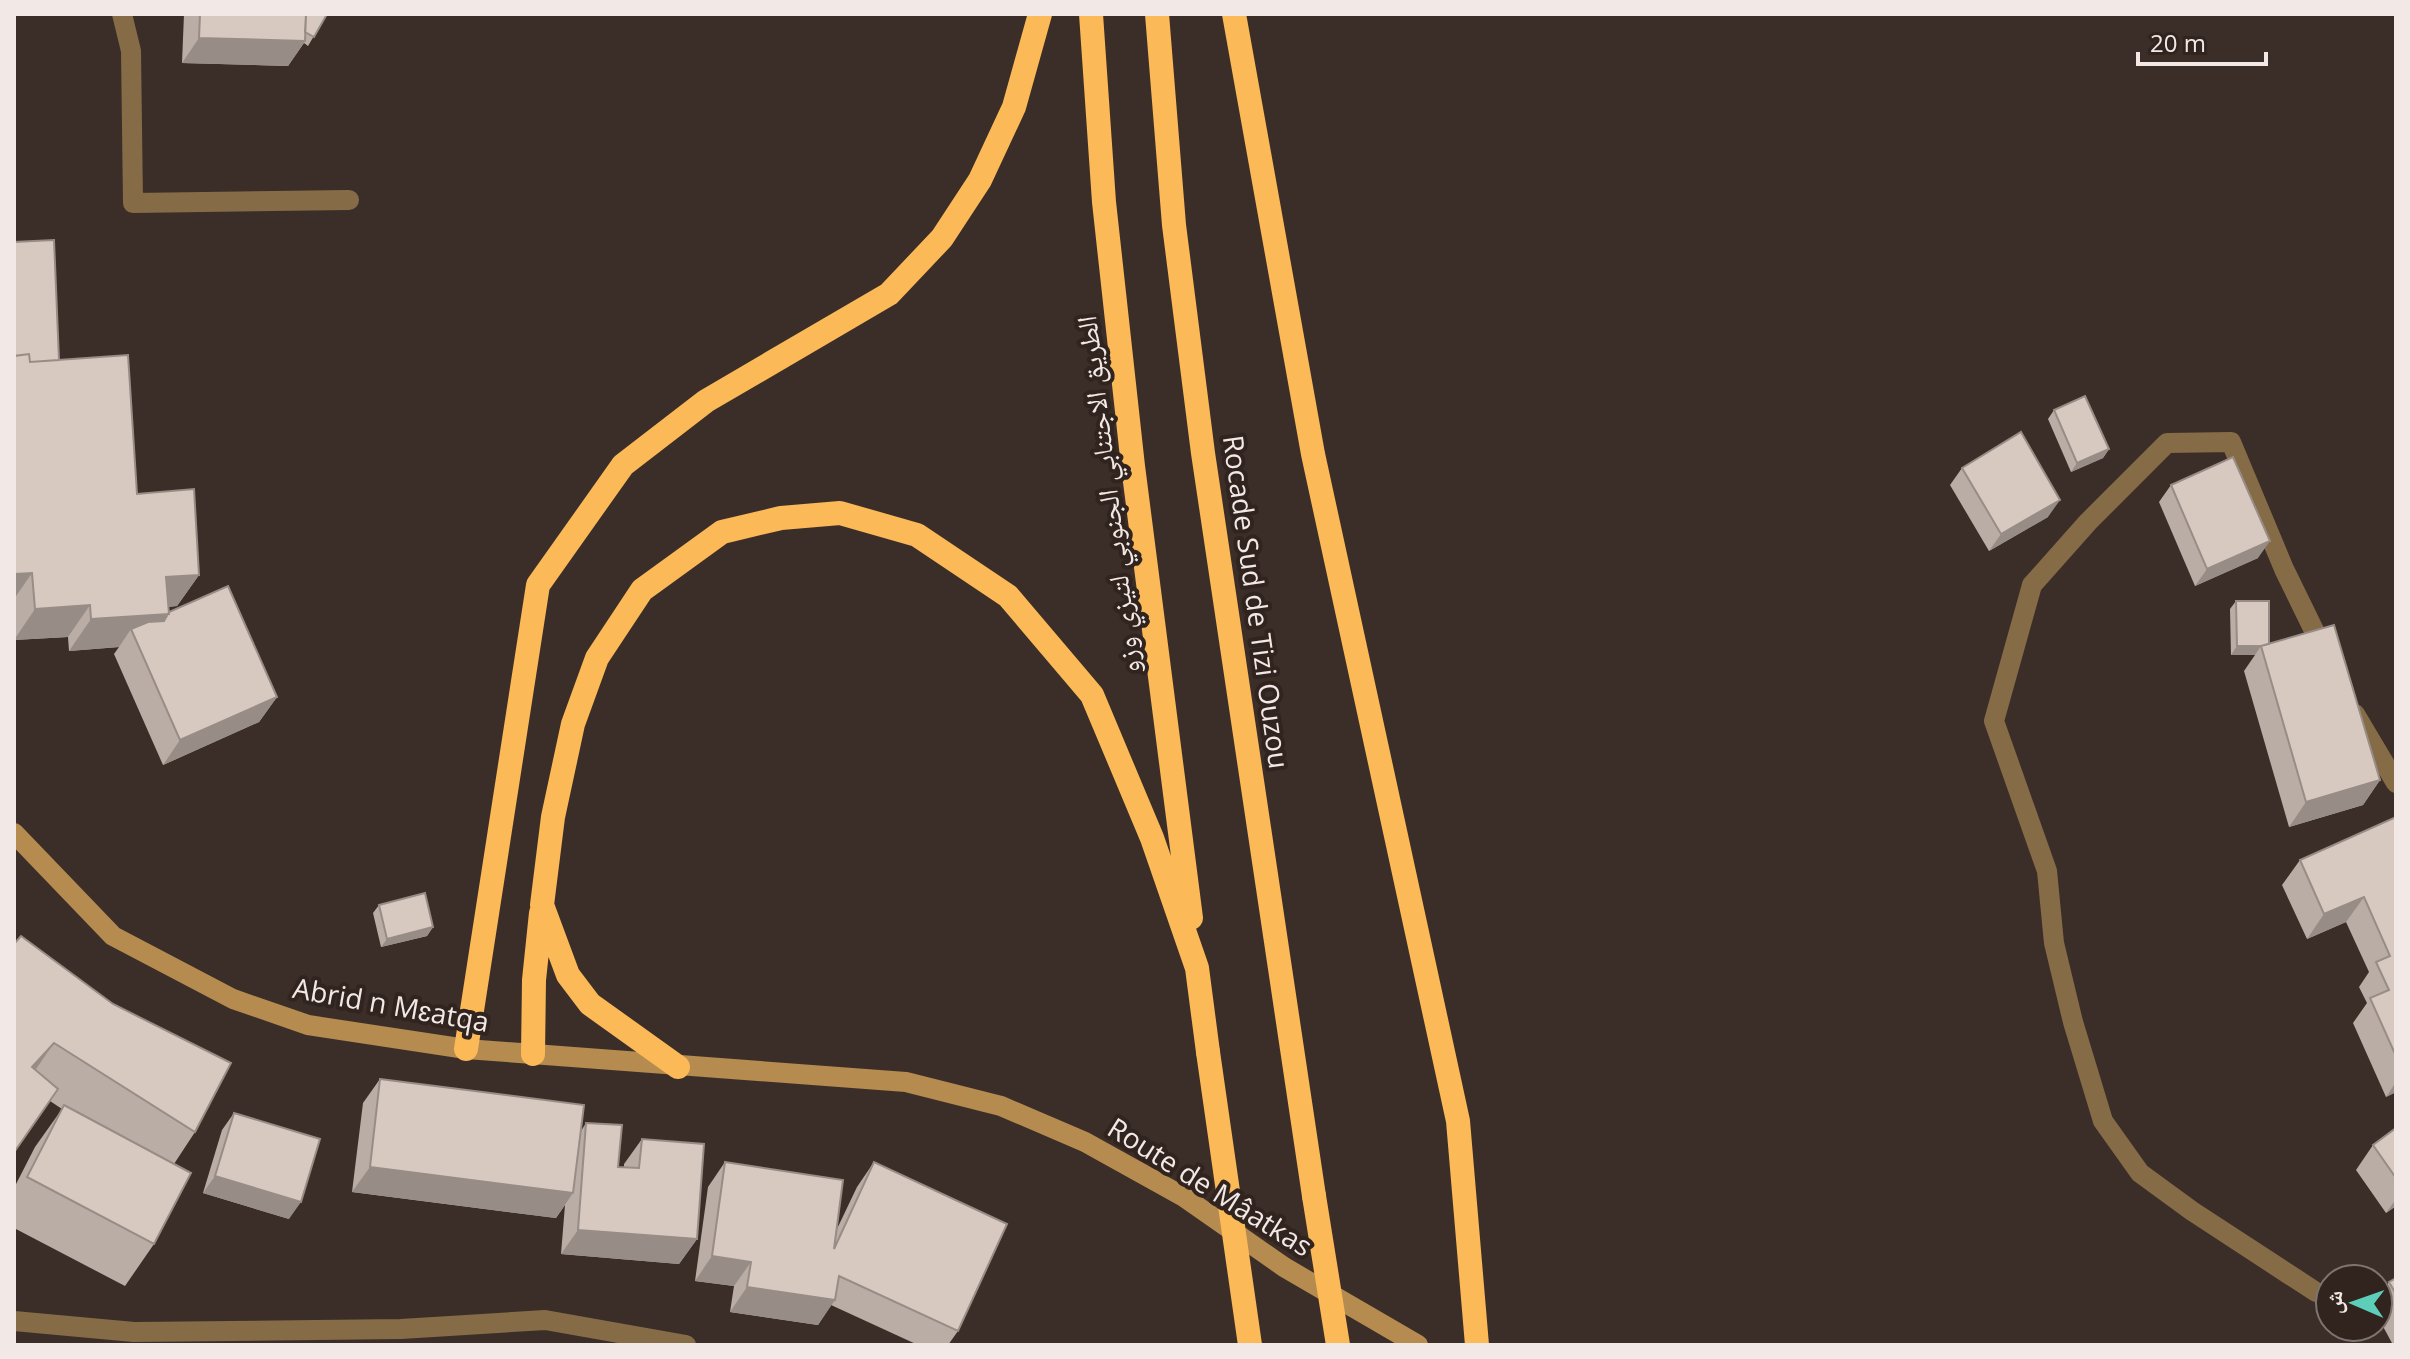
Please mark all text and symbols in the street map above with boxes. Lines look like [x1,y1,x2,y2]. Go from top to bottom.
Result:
scale bar [2138,16,2266,66]
text: 20 m [2150,26,2206,59]
street label: الطريق الاجتنابي الجنوبي لتيزي وزو [1066,313,1153,676]
street label: Rocade Sud de Tizi Ouzou [1215,433,1299,771]
street label: Abrid n Mɛatqa [290,968,492,1040]
street label: Route de Mâatkas [1101,1108,1320,1264]
north arrow [2314,1263,2394,1343]
text: ش [2318,1290,2348,1314]

